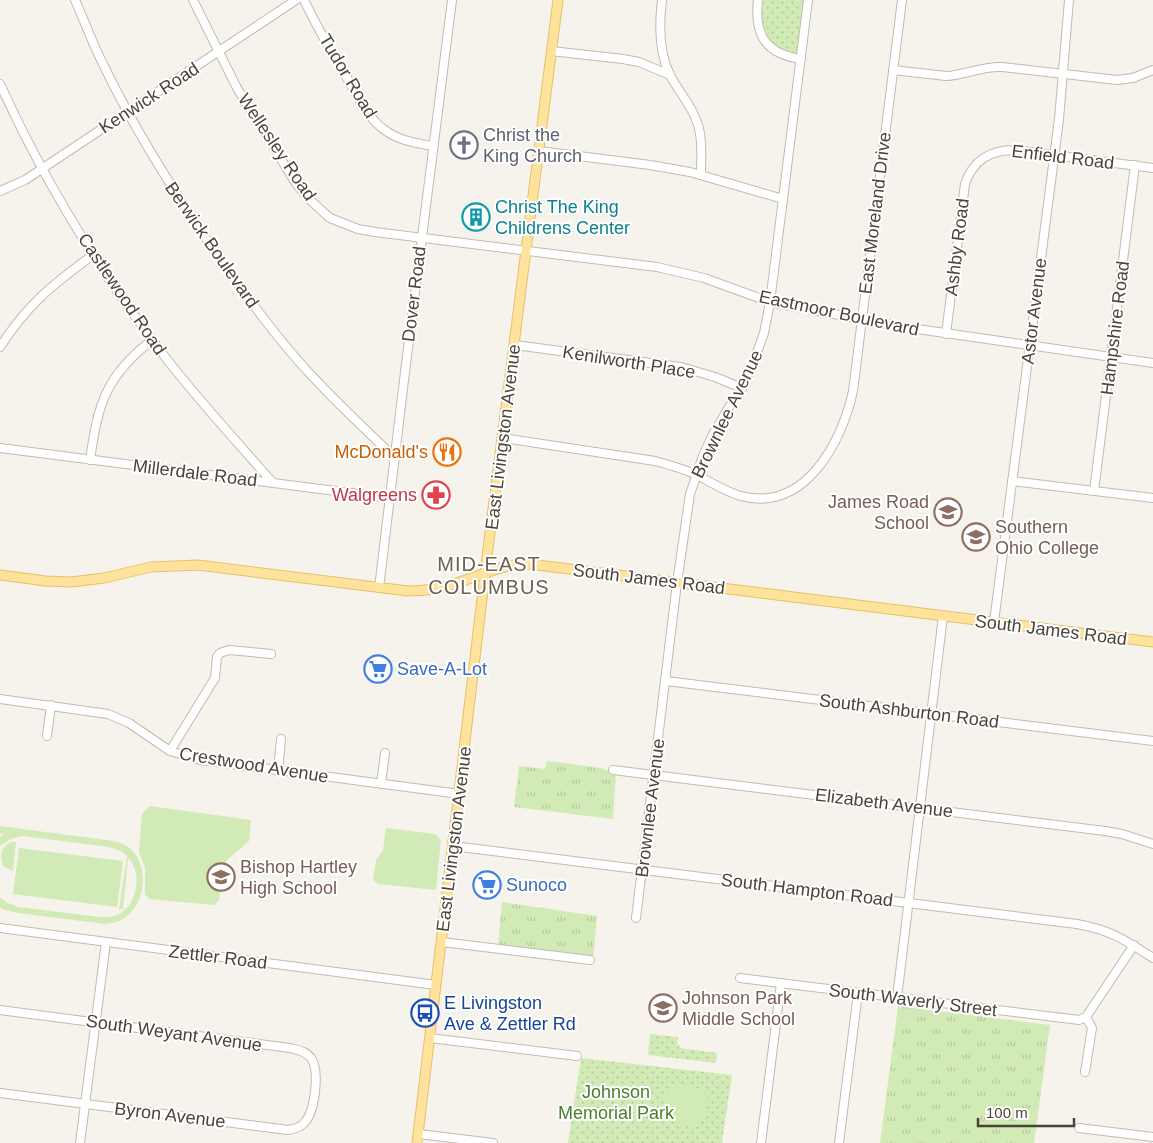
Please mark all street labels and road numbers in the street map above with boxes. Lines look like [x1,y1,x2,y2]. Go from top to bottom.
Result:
street label: Tudor Road [315,30,381,122]
street label: Kenwick Road [95,58,203,138]
street label: Wellesley Road [234,90,320,204]
street label: East Moreland Drive [855,131,895,295]
street label: Enfield Road [1011,141,1115,173]
street label: Berwick Boulevard [161,178,263,312]
street label: Ashby Road [941,197,973,297]
street label: Castlewood Road [74,230,170,358]
street label: Dover Road [398,245,430,343]
street label: Astor Avenue [1018,257,1050,365]
street label: Hampshire Road [1097,260,1133,396]
street label: Eastmoor Boulevard [757,286,921,340]
street label: Kenilworth Place [561,342,697,382]
street label: East Livingston Avenue [482,343,524,531]
street label: Brownlee Avenue [687,347,767,481]
street label: Millerdale Road [132,455,258,491]
street label: South James Road [572,560,726,598]
street label: South James Road [974,611,1128,649]
street label: South Ashburton Road [818,690,1000,732]
street label: Brownlee Avenue [632,737,668,879]
street label: Crestwood Avenue [178,743,330,787]
street label: East Livingston Avenue [433,745,475,933]
street label: Elizabeth Avenue [814,785,954,821]
street label: South Hampton Road [720,870,894,910]
street label: Zettler Road [168,941,268,973]
street label: South Waverly Street [828,980,998,1020]
street label: South Weyant Avenue [85,1011,263,1055]
street label: Byron Avenue [113,1098,227,1132]

